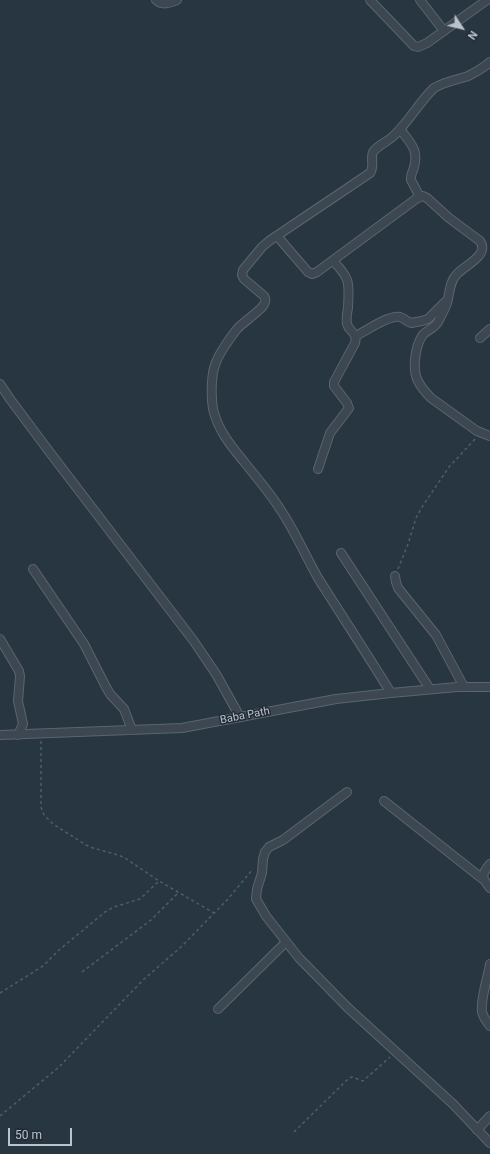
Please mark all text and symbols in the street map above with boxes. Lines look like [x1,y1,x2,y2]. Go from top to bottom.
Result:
north arrow [442,8,482,48]
text: N [465,28,480,42]
street label: Baba Path [219,705,271,727]
scale bar [10,1120,74,1146]
text: 50 m [15,1128,42,1142]

